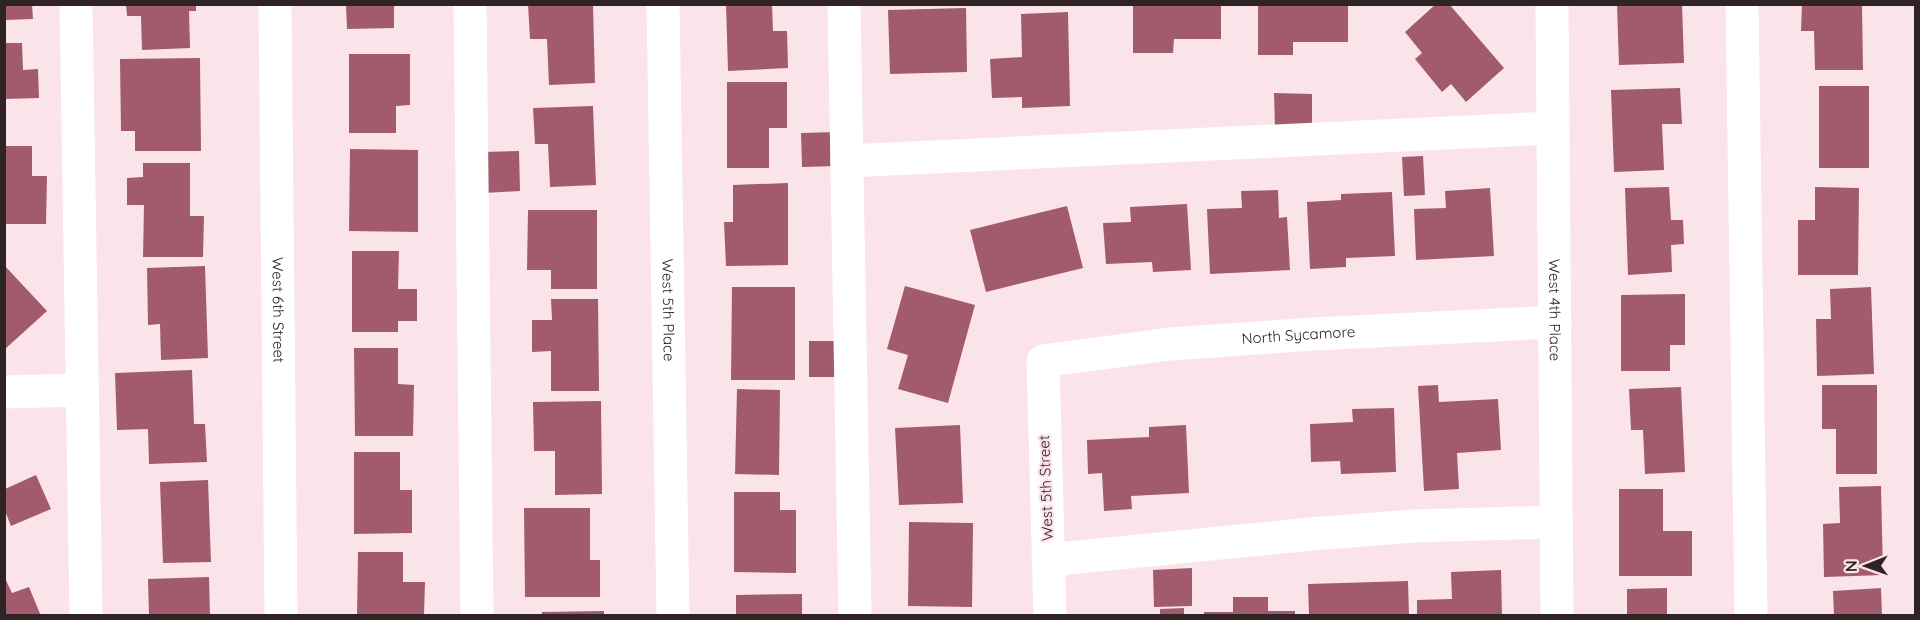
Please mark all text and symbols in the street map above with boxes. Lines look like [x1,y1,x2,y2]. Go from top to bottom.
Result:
street label: West 6th Street [268,257,289,363]
street label: West 5th Place [658,258,679,361]
street label: West 4th Place [1545,259,1565,361]
street label: North Sycamore [1241,322,1356,348]
street label: West 5th Street [1034,435,1057,541]
north arrow [1836,536,1896,596]
text: N [1841,560,1861,572]

